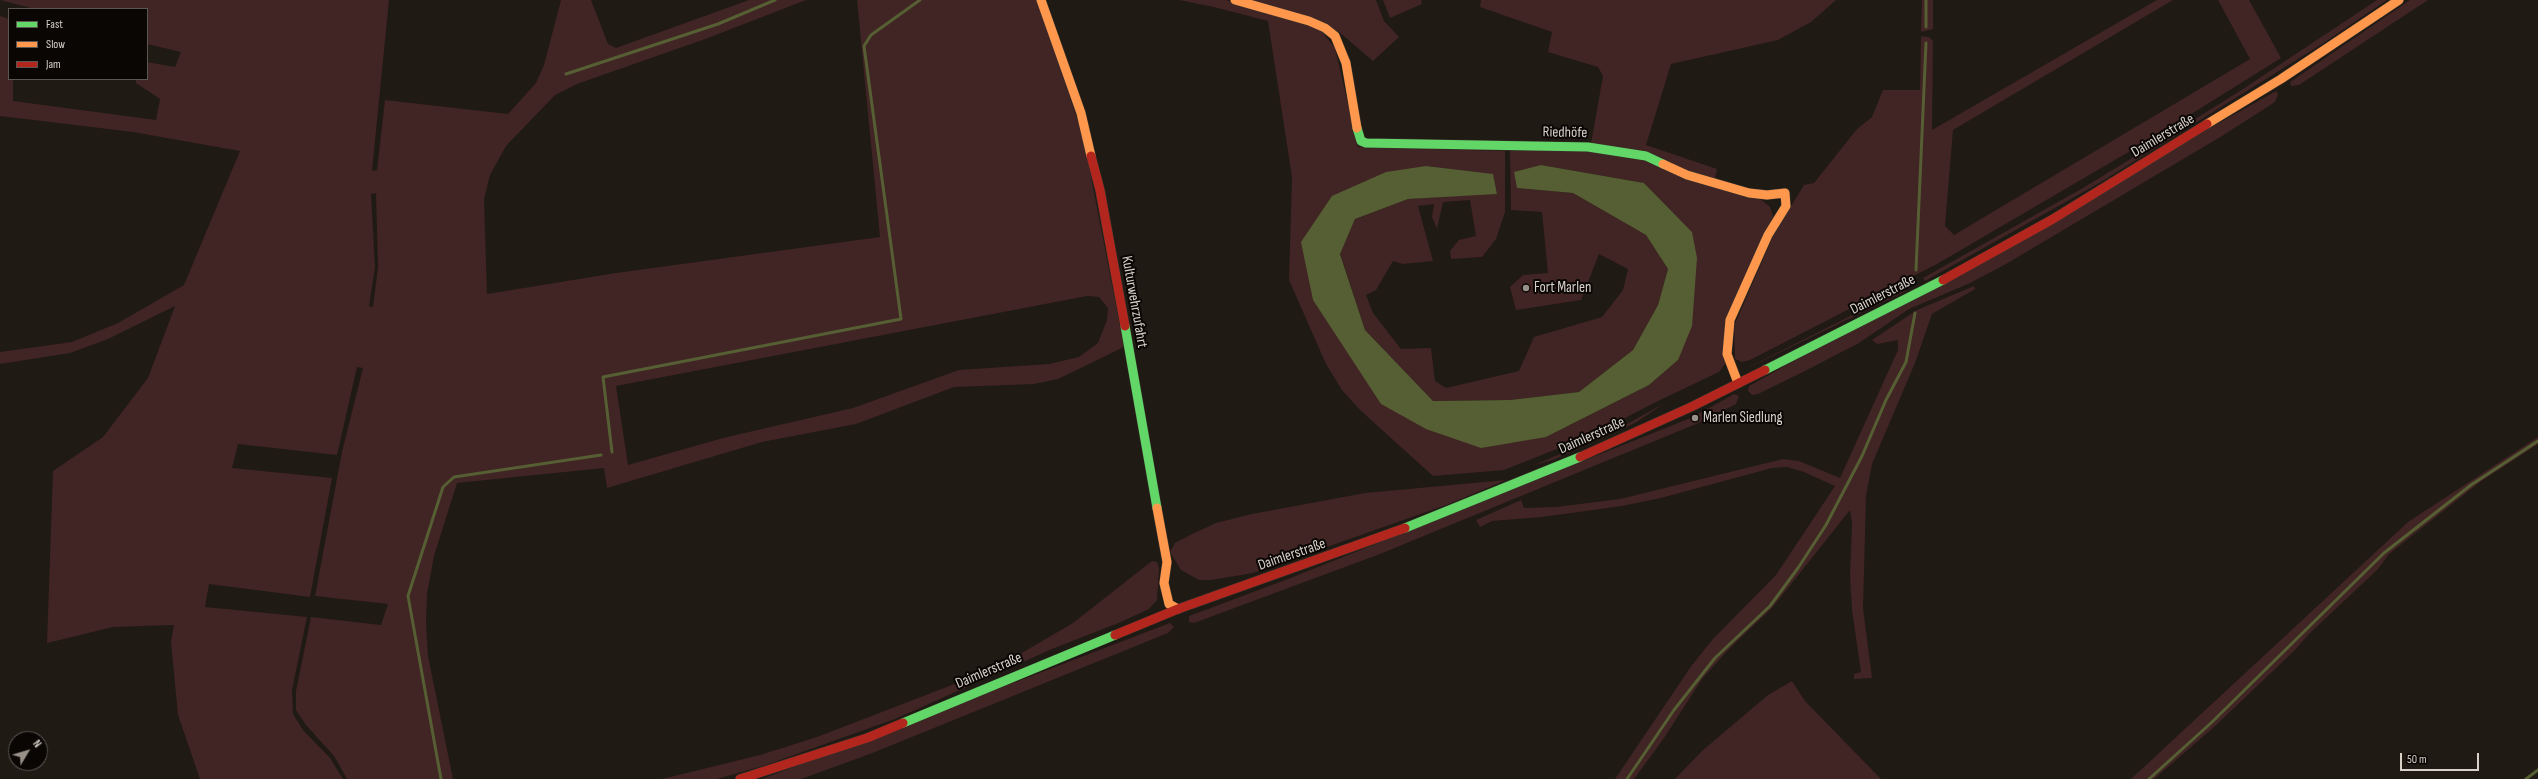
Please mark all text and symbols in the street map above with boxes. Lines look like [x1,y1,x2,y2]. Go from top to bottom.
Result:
legend [8,8,148,80]
text: Fast [46,17,63,32]
text: Slow [46,37,65,52]
text: Jam [46,57,61,72]
street label: Daimlerstraße [2128,110,2198,162]
street label: Riedhöfe [1543,124,1587,142]
street label: Kulturwehrzufahrt [1117,255,1151,349]
street label: Daimlerstraße [1848,271,1918,319]
place label: Fort Marlen [1534,279,1591,297]
marker: Fort Marlen [1521,283,1531,293]
place label: Marlen Siedlung [1703,409,1783,427]
street label: Daimlerstraße [1556,413,1628,459]
marker: Marlen Siedlung [1690,413,1700,423]
street label: Daimlerstraße [1256,535,1328,575]
street label: Daimlerstraße [953,649,1025,693]
north arrow [8,731,48,771]
text: N [30,738,44,750]
scale bar [2402,745,2481,771]
text: 50 m [2407,752,2427,767]

